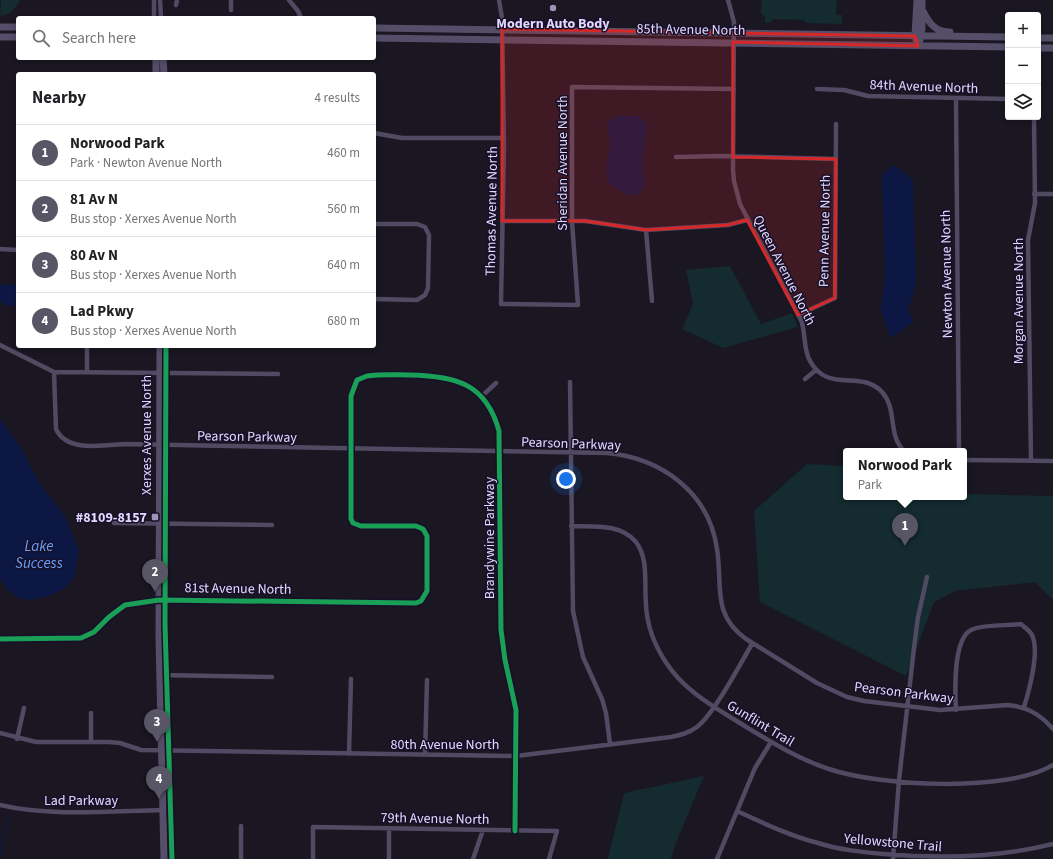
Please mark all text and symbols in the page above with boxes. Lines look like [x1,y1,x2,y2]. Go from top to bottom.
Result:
marker: Modern Auto Body [548,3,558,13]
map controls [1005,12,1041,120]
button: + [1005,12,1041,48]
place label: Modern Auto Body [496,14,610,34]
search box [16,16,376,60]
street label: 85th Avenue North [636,19,746,41]
icon: search [30,27,52,49]
text: Search here [62,28,136,49]
button: − [1005,48,1041,84]
street label: 84th Avenue North [869,75,979,99]
button: layers [1005,84,1041,120]
text: Nearby [32,86,86,110]
text: 4 results [315,89,360,107]
street label: Sheridan Avenue North [553,95,573,231]
text: Norwood Park [70,133,165,154]
text: 1 [42,144,48,162]
text: 460 m [327,144,360,162]
street label: Thomas Avenue North [481,146,503,276]
text: Park · Newton Avenue North [70,154,222,172]
street label: Penn Avenue North [814,175,836,287]
text: 81 Av N [70,189,118,210]
text: 2 [42,200,48,218]
text: 560 m [327,200,360,218]
text: Bus stop · Xerxes Avenue North [70,210,237,228]
street label: Newton Avenue North [936,210,958,338]
street label: Queen Avenue North [748,212,820,329]
street label: Morgan Avenue North [1009,238,1029,364]
text: 80 Av N [70,245,118,266]
text: 3 [42,256,48,274]
text: 640 m [327,256,360,274]
text: Bus stop · Xerxes Avenue North [70,266,237,284]
text: Lad Pkwy [70,301,134,322]
text: 4 [42,312,48,330]
text: 680 m [327,312,360,330]
text: Bus stop · Xerxes Avenue North [70,322,237,340]
street label: Xerxes Avenue North [137,375,157,495]
street label: Pearson Parkway [197,426,298,448]
street label: Pearson Parkway [521,432,622,456]
popup [843,448,967,500]
text: Norwood Park [858,455,952,476]
your location [556,469,576,489]
street label: Brandywine Parkway [480,476,500,599]
text: Park [858,476,882,494]
place label: #8109-8157 [76,508,147,528]
marker: #8109-8157 [150,512,160,522]
pin: 1 [892,513,918,546]
water label: Lake Success [15,536,63,574]
pin: 2 [142,559,168,592]
street label: 81st Avenue North [184,578,292,600]
street label: Pearson Parkway [853,677,955,709]
street label: Gunflint Trail [723,696,798,752]
pin: 3 [144,709,170,742]
street label: 80th Avenue North [391,735,499,755]
pin: 4 [146,766,172,799]
street label: Lad Parkway [44,791,119,811]
street label: 79th Avenue North [380,808,490,830]
street label: Yellowstone Trail [842,829,943,857]

